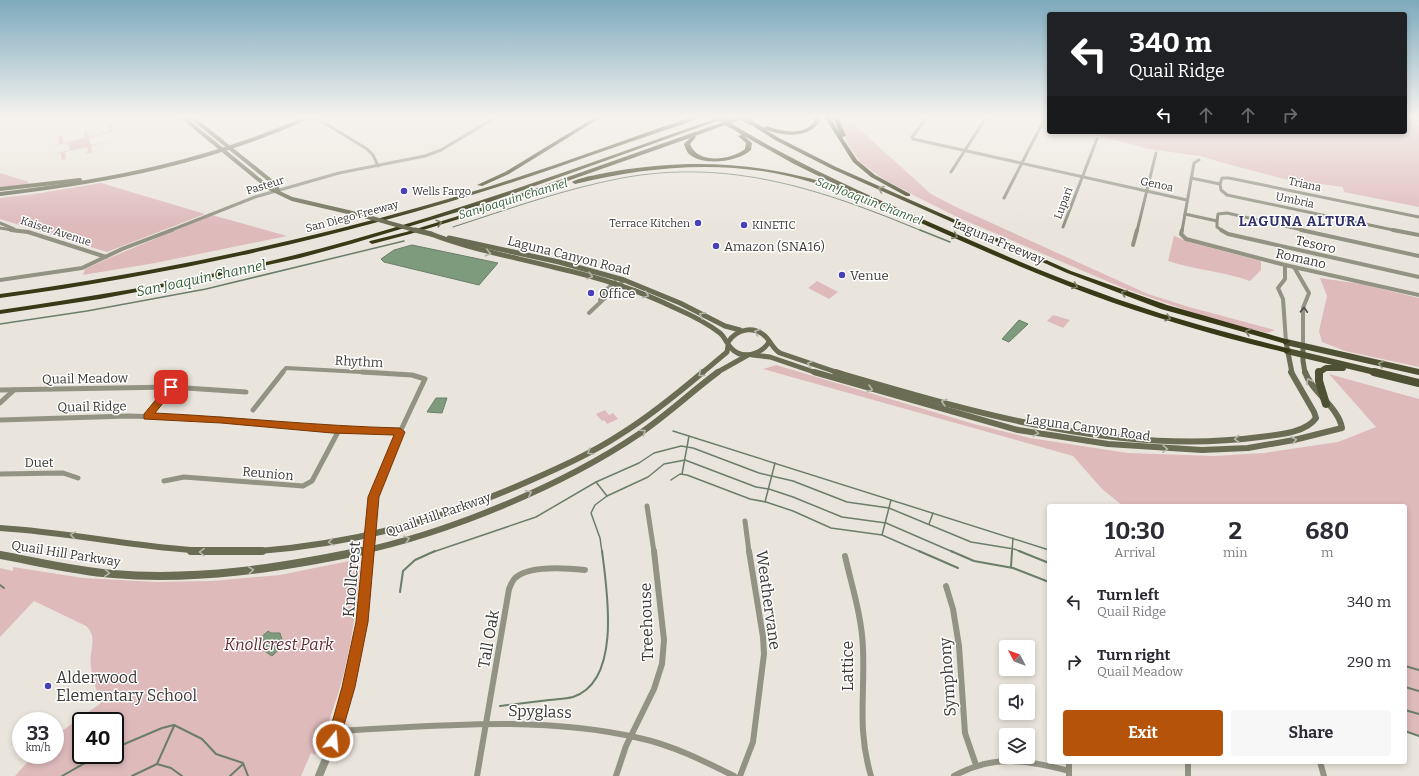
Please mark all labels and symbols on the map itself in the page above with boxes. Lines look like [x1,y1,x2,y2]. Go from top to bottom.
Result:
street label: Pasteur [245,174,286,197]
water label: San Joaquin Channel [814,174,924,228]
street label: Genoa [1139,175,1175,194]
street label: Triana [1287,175,1322,194]
water label: San Joaquin Channel [457,176,569,222]
place label: Wells Fargo [412,185,471,198]
street label: Lupari [1051,185,1076,221]
marker: Wells Fargo [399,186,409,196]
one-way arrow [877,186,885,194]
street label: Umbria [1274,190,1315,211]
street label: San Diego Freeway [304,198,400,235]
district label: LAGUNA ALTURA [1239,213,1367,230]
street label: Kaiser Avenue [19,214,93,249]
street label: Laguna Freeway [951,215,1047,267]
place label: Terrace Kitchen [609,217,690,230]
marker: Terrace Kitchen [693,218,703,228]
place label: KINETIC [752,219,796,232]
one-way arrow [436,220,443,228]
marker: KINETIC [739,220,749,230]
one-way arrow [951,231,959,239]
street label: Laguna Canyon Road [506,233,632,278]
street label: Tesoro [1294,233,1337,256]
place label: Amazon (SNA16) [724,239,825,254]
marker: Amazon (SNA16) [711,241,721,251]
street label: Romano [1274,245,1327,272]
one-way arrow [485,249,492,257]
water label: San Joaquin Channel [135,256,268,301]
place label: Venue [850,268,889,283]
marker: Venue [837,270,847,280]
one-way arrow [587,271,594,280]
one-way arrow [1072,281,1079,289]
place label: Office [599,286,635,301]
marker: Office [586,288,596,298]
one-way arrow [1121,289,1128,297]
one-way arrow [642,291,649,299]
one-way arrow [1300,307,1309,313]
one-way arrow [699,312,706,319]
one-way arrow [1164,313,1171,322]
one-way arrow [1245,328,1252,337]
one-way arrow [753,329,760,337]
street label: Rhythm [334,353,384,370]
one-way arrow [807,360,814,369]
one-way arrow [1378,360,1384,368]
street label: Quail Meadow [42,370,129,387]
pin [154,370,188,404]
one-way arrow [698,370,705,377]
one-way arrow [1306,378,1314,385]
one-way arrow [867,385,873,393]
street label: Quail Ridge [57,398,127,415]
one-way arrow [940,399,947,407]
street label: Laguna Canyon Road [1025,411,1152,444]
one-way arrow [639,429,646,437]
one-way arrow [1033,429,1039,437]
one-way arrow [1234,435,1240,444]
one-way arrow [1291,436,1297,445]
one-way arrow [1162,444,1168,453]
one-way arrow [586,448,594,455]
street label: Duet [24,455,54,470]
street label: Reunion [242,464,295,483]
street label: Quail Hill Parkway [384,489,493,540]
one-way arrow [524,490,532,498]
one-way arrow [70,531,76,540]
one-way arrow [404,535,410,543]
street label: Quail Hill Parkway [10,537,122,570]
one-way arrow [328,538,334,546]
street label: Knollcrest [339,540,364,618]
one-way arrow [199,548,205,556]
street label: Weathervane [752,549,785,651]
one-way arrow [248,566,254,575]
one-way arrow [104,568,111,577]
street label: Treehouse [636,582,657,662]
street label: Tall Oak [474,608,503,670]
park label: Knollcrest Park [224,635,334,654]
street label: Symphony [935,636,960,717]
north arrow [999,640,1035,676]
street label: Lattice [838,641,857,691]
place label: Alderwood Elementary School [56,668,197,705]
marker: Alderwood Elementary School [43,681,53,691]
street label: Spyglass [508,701,572,722]
speed limit sign: 40 [72,712,124,764]
position arrow [312,720,354,762]

